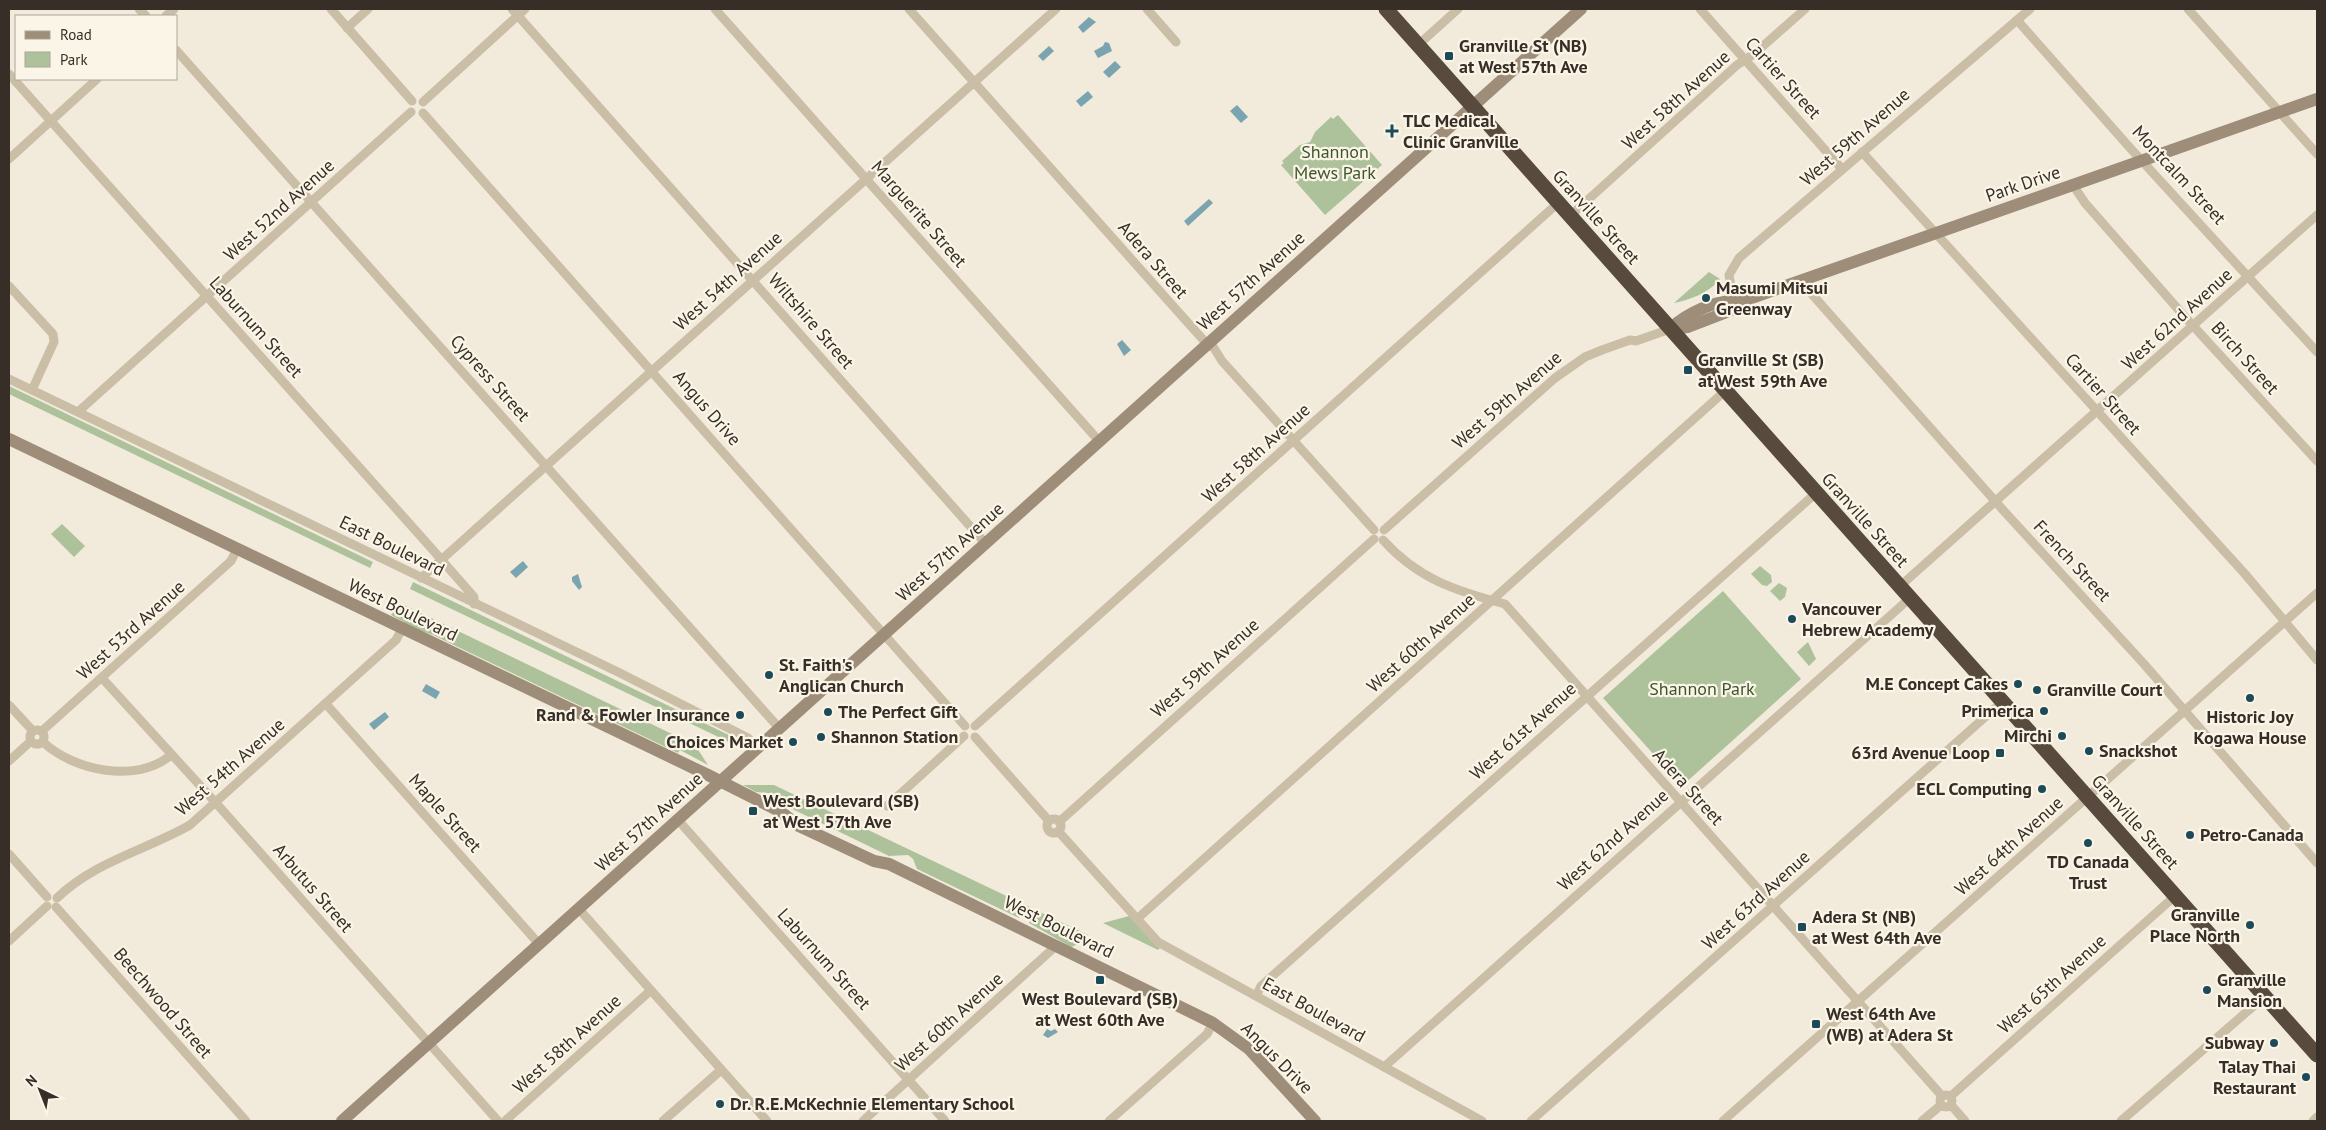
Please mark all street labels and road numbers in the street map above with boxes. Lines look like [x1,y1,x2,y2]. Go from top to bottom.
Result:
street label: Cartier Street [1741,32,1826,123]
street label: West 58th Avenue [1617,45,1735,154]
street label: West 59th Avenue [1795,83,1914,191]
street label: Montcalm Street [2128,120,2231,229]
street label: West 52nd Avenue [218,154,339,265]
street label: Marguerite Street [867,155,972,272]
street label: Park Drive [1982,160,2063,207]
street label: Granville Street [1548,164,1645,269]
street label: Adera Street [1113,216,1193,303]
street label: West 54th Avenue [669,226,787,335]
street label: West 57th Avenue [1192,226,1309,335]
street label: West 62nd Avenue [2116,263,2237,374]
street label: Wiltshire Street [764,268,859,373]
street label: Laburnum Street [205,271,308,382]
street label: Birch Street [2207,316,2284,399]
street label: Cypress Street [445,330,535,426]
street label: West 59th Avenue [1447,346,1566,454]
street label: Cartier Street [2061,348,2146,439]
street label: Angus Drive [668,365,746,450]
street label: West 58th Avenue [1197,398,1315,507]
street label: Granville Street [1817,467,1914,572]
street label: West 57th Avenue [891,497,1008,606]
street label: East Boulevard [336,510,449,581]
street label: French Street [2029,515,2116,606]
street label: West Boulevard [345,573,462,646]
street label: West 53rd Avenue [72,575,190,684]
street label: West 60th Avenue [1362,588,1480,697]
street label: West 59th Avenue [1146,613,1264,722]
street label: West 61st Avenue [1465,677,1581,785]
street label: West 54th Avenue [170,713,289,821]
street label: Adera Street [1648,744,1729,830]
street label: West 57th Avenue [590,767,707,876]
street label: Maple Street [404,769,487,857]
street label: Granville Street [2087,769,2184,874]
street label: West 62nd Avenue [1552,784,1673,895]
street label: West 64th Avenue [1950,791,2068,900]
street label: Arbutus Street [269,839,358,937]
street label: West 63rd Avenue [1697,845,1815,954]
street label: West Boulevard [1001,890,1118,963]
street label: Laburnum Street [773,903,876,1014]
street label: West 65th Avenue [1993,929,2111,1038]
street label: Beechwood Street [109,943,218,1063]
street label: West 60th Avenue [890,967,1008,1076]
street label: East Boulevard [1259,972,1370,1047]
street label: West 58th Avenue [508,989,626,1098]
street label: Angus Drive [1237,1017,1318,1098]

